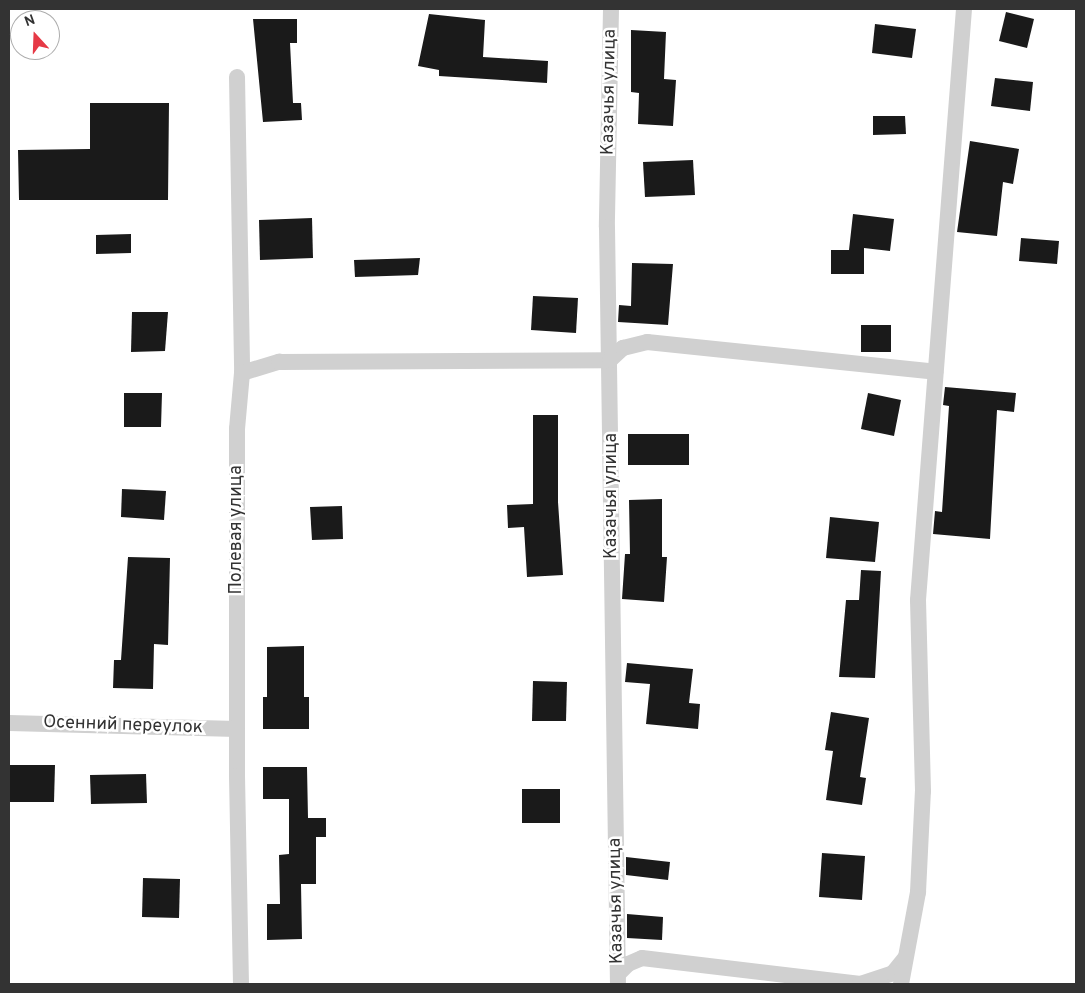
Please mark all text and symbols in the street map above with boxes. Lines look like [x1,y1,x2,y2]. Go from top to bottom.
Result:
north arrow [10,10,60,60]
text: N [22,12,38,31]
street label: Казачья улица [598,29,622,155]
street label: Казачья улица [601,433,623,559]
street label: Полевая улица [226,465,248,595]
street label: Осенний переулок [43,712,203,740]
street label: Казачья улица [605,838,629,964]

